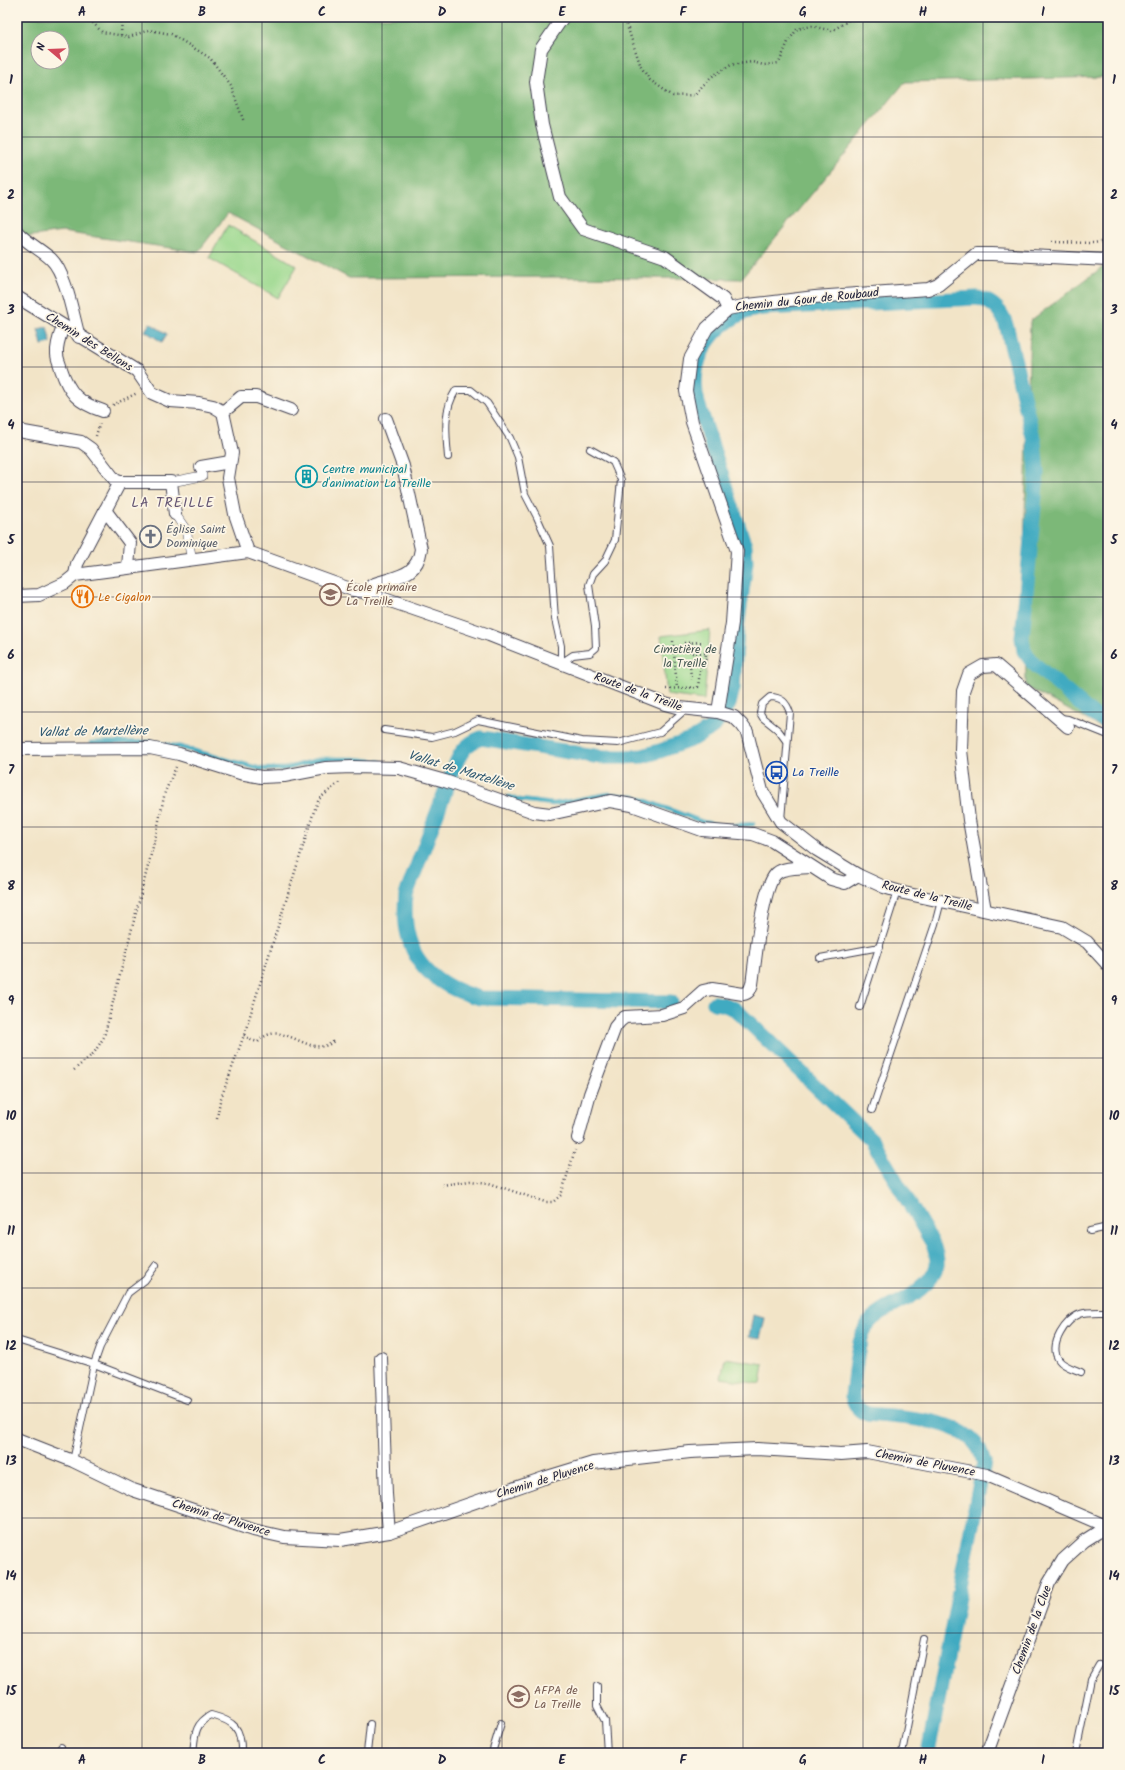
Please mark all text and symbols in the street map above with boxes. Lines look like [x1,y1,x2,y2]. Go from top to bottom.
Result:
text: A [78,2,86,23]
text: B [198,2,206,23]
text: C [318,2,326,23]
text: D [438,2,447,23]
text: E [558,2,566,23]
text: F [679,2,687,23]
text: G [799,2,807,23]
text: H [919,2,928,23]
text: I [1041,2,1045,23]
north arrow [30,30,70,70]
text: N [32,41,51,53]
text: 1 [9,70,13,91]
text: 1 [1112,70,1116,91]
text: 2 [7,185,15,206]
text: 2 [1110,185,1118,206]
street label: Chemin du Gour de Roubaud [734,283,881,317]
text: 3 [6,300,15,321]
text: 3 [1109,300,1118,321]
street label: Chemin des Bellons [42,307,136,377]
text: 4 [7,415,15,436]
text: 4 [1110,415,1118,436]
place label: Centre municipal d'animation La Treille [322,460,431,493]
building icon: Centre municipal d'animation La Treille [293,463,319,489]
district label: LA TREILLE [131,492,215,514]
place label: Église Saint Dominique [166,520,226,553]
church icon: Église Saint Dominique [138,523,164,549]
text: 5 [7,530,16,551]
text: 5 [1110,530,1119,551]
place label: École primaire La Treille [346,578,418,611]
school or university icon: École primaire La Treille [318,581,344,607]
restaurant icon: Le Cigalon [70,584,96,610]
place label: Le Cigalon [98,588,151,607]
park label: Cimetière de la Treille [653,640,717,673]
text: 6 [7,645,15,666]
text: 6 [1110,645,1118,666]
street label: Route de la Treille [591,667,685,717]
water label: Vallat de Martellène [38,721,149,743]
water label: Vallat de Martellène [405,745,518,797]
bus stop icon: La Treille [763,759,789,785]
text: 7 [8,760,15,781]
text: 7 [1111,760,1118,781]
place label: La Treille [792,763,840,782]
text: 8 [7,876,15,897]
street label: Route de la Treille [880,876,975,917]
text: 8 [1110,876,1118,897]
text: 9 [8,991,15,1012]
text: 9 [1111,991,1118,1012]
text: 10 [6,1106,17,1127]
text: 10 [1109,1106,1120,1127]
text: 11 [7,1221,15,1242]
text: 11 [1110,1221,1118,1242]
text: 12 [5,1336,17,1357]
text: 12 [1108,1336,1120,1357]
street label: Chemin de Pluvence [873,1444,977,1482]
text: 13 [5,1451,17,1472]
text: 13 [1108,1451,1120,1472]
street label: Chemin de Pluvence [494,1456,597,1504]
street label: Chemin de Pluvence [170,1494,273,1542]
text: 14 [5,1566,17,1587]
text: 14 [1108,1566,1120,1587]
street label: Chemin de la Clue [1007,1582,1057,1677]
text: 15 [6,1681,18,1702]
place label: AFPA de La Treille [534,1681,582,1714]
text: 15 [1109,1681,1121,1702]
school or university icon: AFPA de La Treille [505,1684,531,1710]
text: A [78,1750,86,1770]
text: B [198,1750,206,1770]
text: C [318,1750,326,1770]
text: D [438,1750,447,1770]
text: E [558,1750,566,1770]
text: F [679,1750,687,1770]
text: G [799,1750,807,1770]
text: H [919,1750,928,1770]
text: I [1041,1750,1045,1770]

